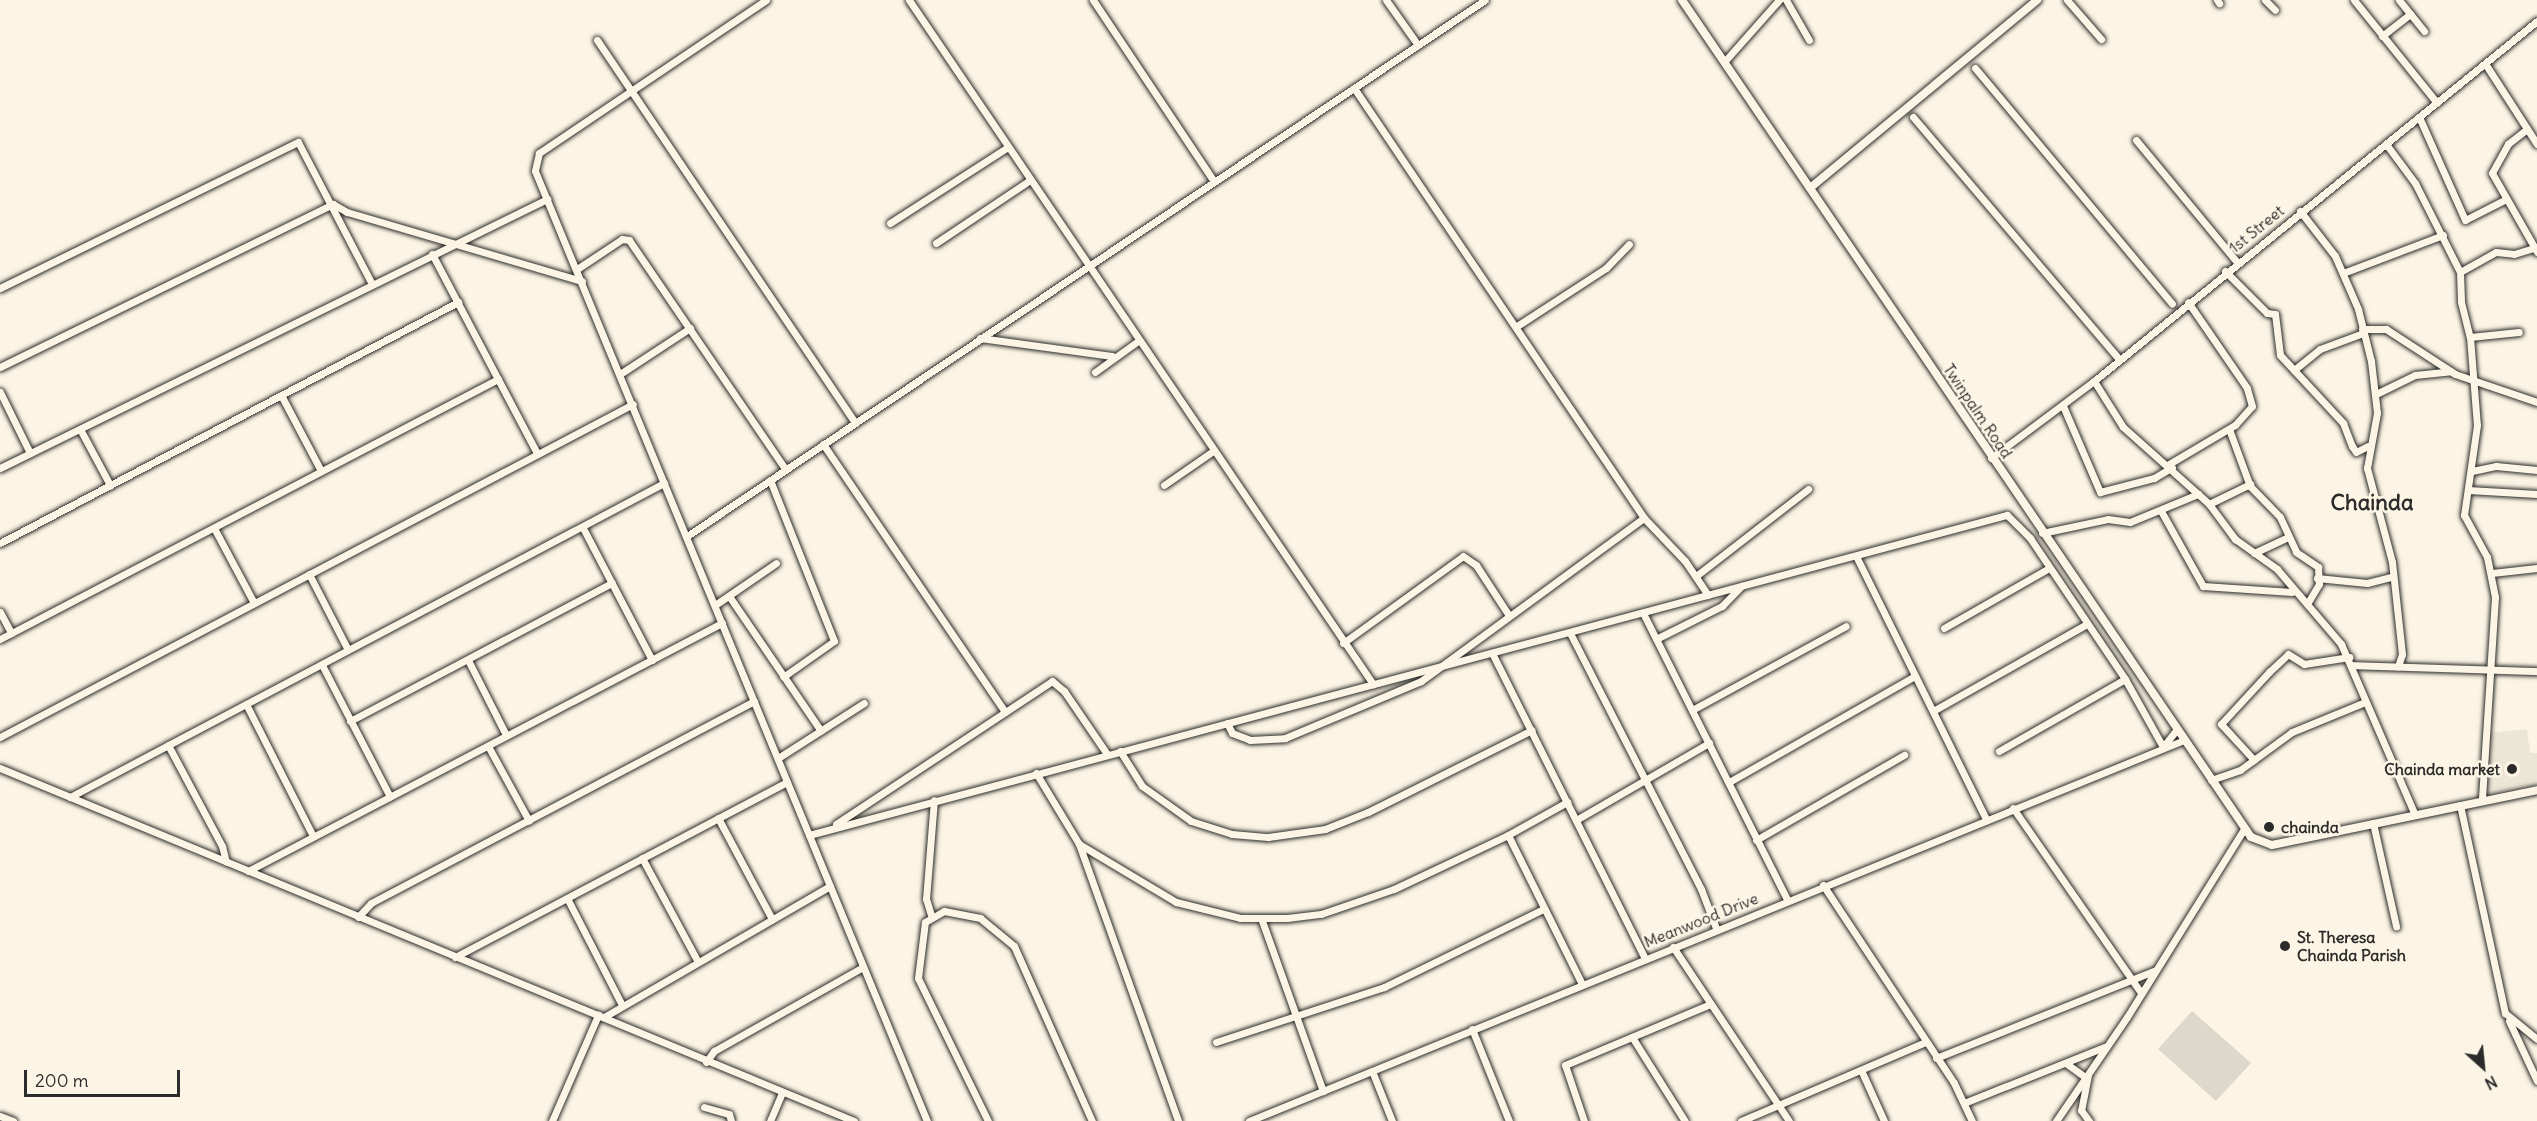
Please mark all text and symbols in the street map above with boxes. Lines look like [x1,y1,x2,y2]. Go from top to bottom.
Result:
street label: 1st Street [2224,201,2288,257]
street label: Twinpalm Road [1939,360,2017,462]
district label: Chainda [2331,490,2413,516]
place label: Chainda market [2384,759,2500,779]
marker: Chainda market [2505,762,2519,776]
place label: chainda [2281,817,2339,837]
marker: chainda [2262,820,2276,834]
street label: Meanwood Drive [1641,888,1761,952]
place label: St. Theresa Chainda Parish [2297,927,2406,965]
marker: St. Theresa Chainda Parish [2278,939,2292,953]
north arrow [2453,1037,2513,1097]
scale bar [27,1058,183,1096]
text: 200 m [35,1069,89,1092]
text: N [2482,1072,2501,1094]

